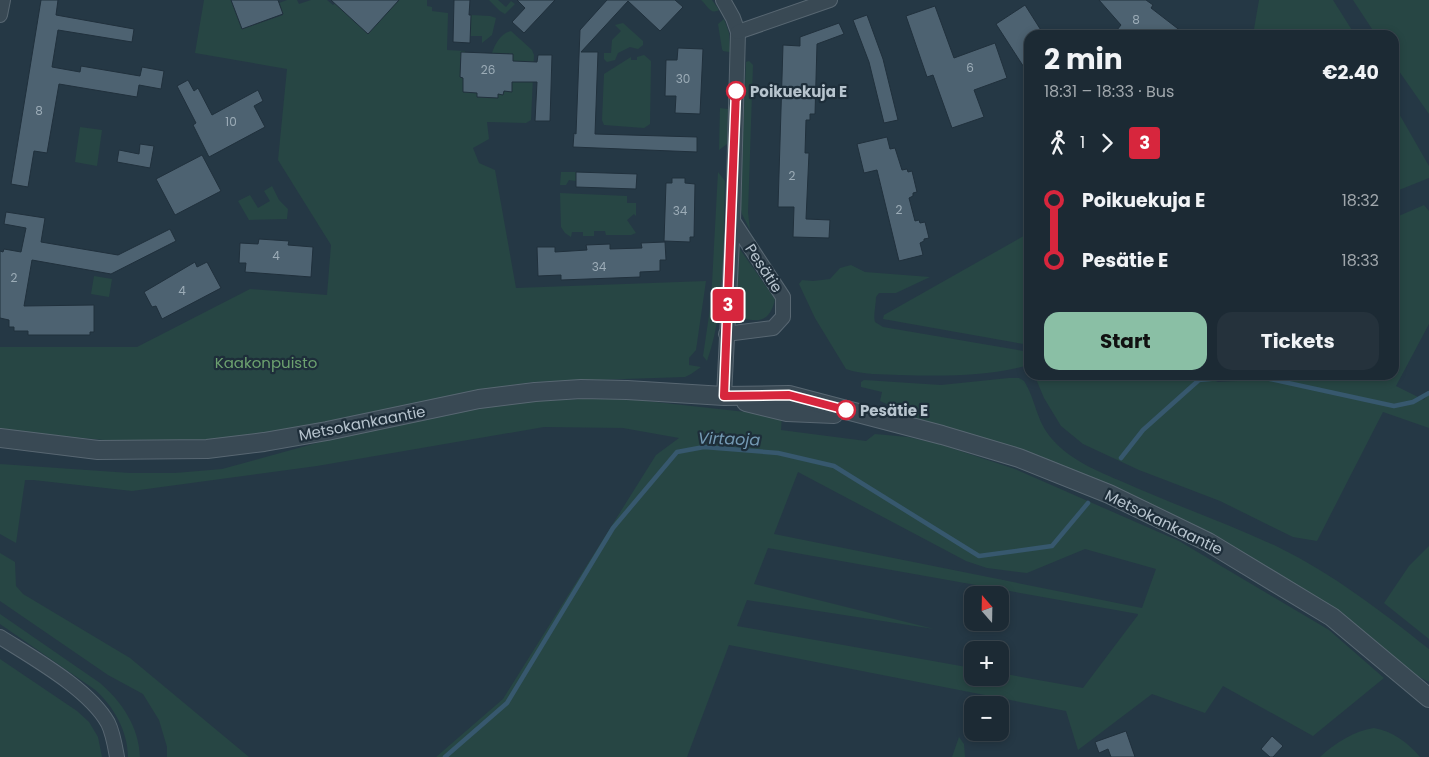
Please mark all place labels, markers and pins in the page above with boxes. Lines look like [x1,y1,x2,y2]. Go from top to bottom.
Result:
marker: Poikuekuja E [726,81,746,101]
place label: Poikuekuja E [750,81,847,102]
marker: Pesätie E [836,400,856,420]
place label: Pesätie E [860,400,928,421]

